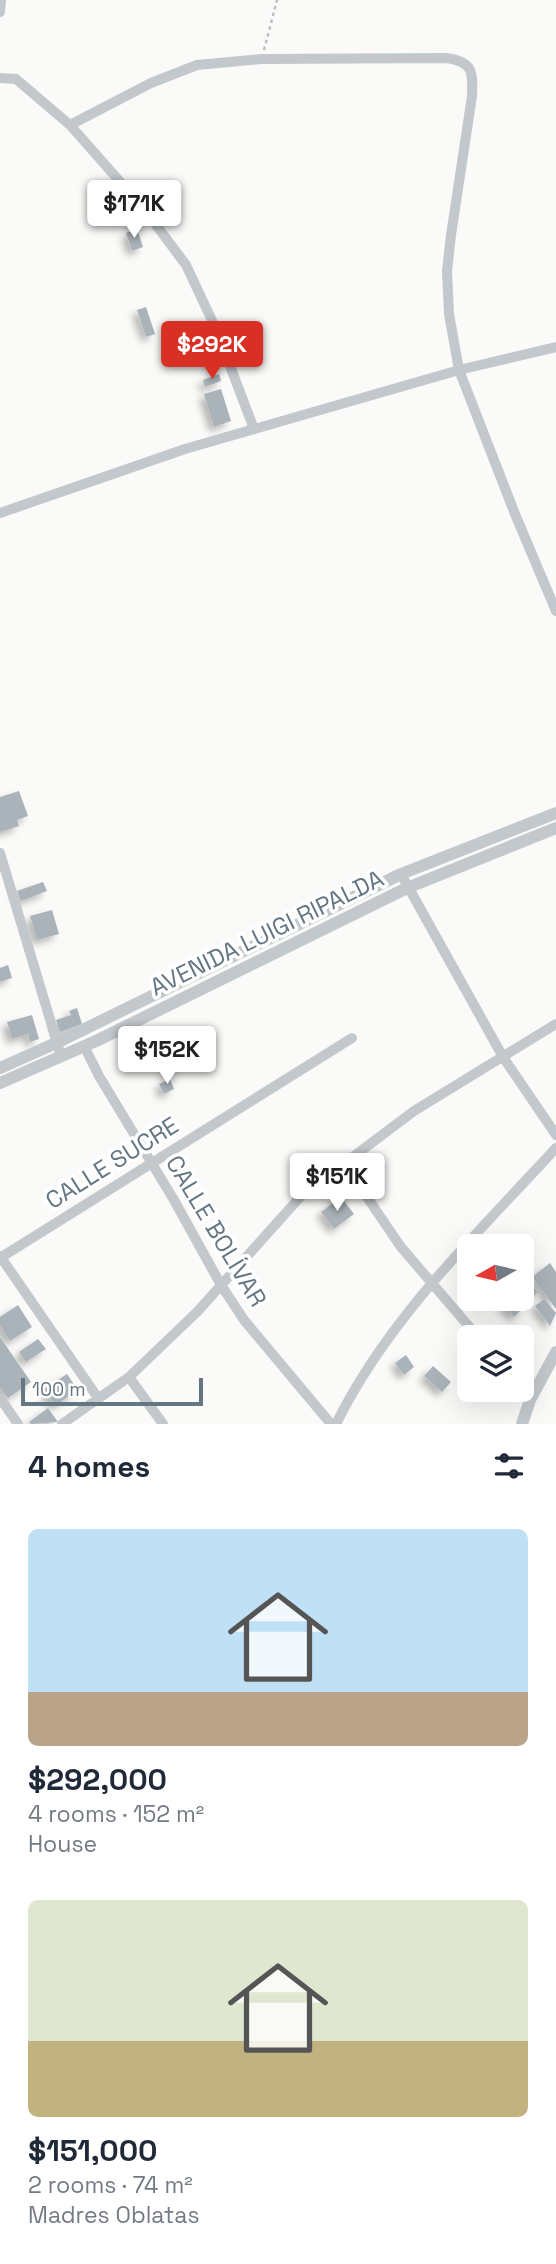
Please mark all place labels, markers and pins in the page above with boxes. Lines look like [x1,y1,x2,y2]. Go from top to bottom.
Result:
pin: $171K [85,180,183,240]
pin: $292K [163,322,261,381]
pin: $152K [118,1026,216,1086]
pin: $151K [288,1154,386,1213]

